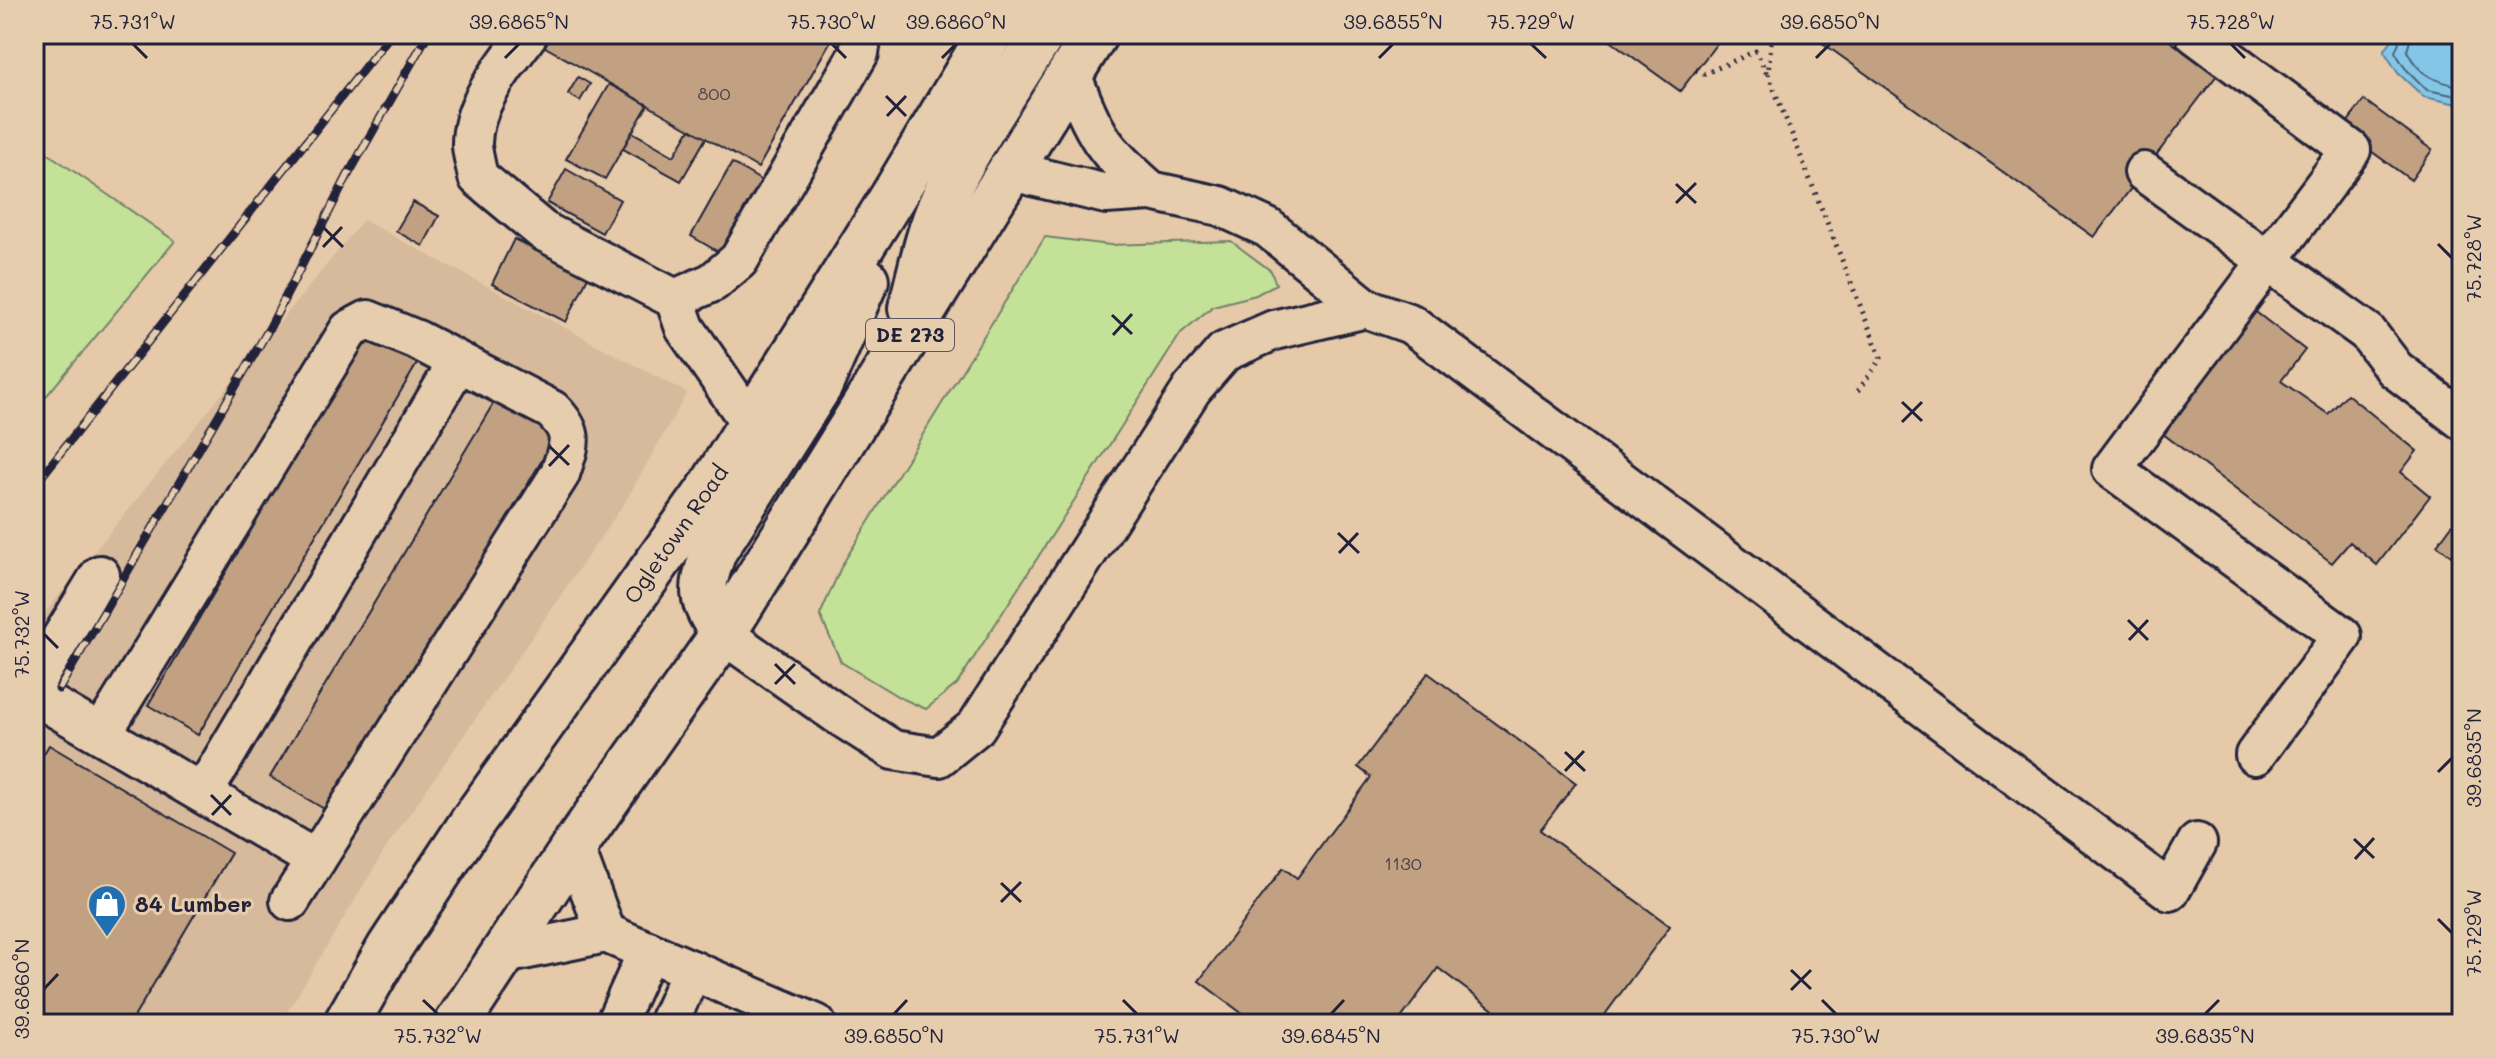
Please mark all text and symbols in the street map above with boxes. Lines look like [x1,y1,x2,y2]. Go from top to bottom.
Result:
text: 75.731°W [90,8,176,34]
text: 39.6865°N [469,8,569,34]
text: 75.730°W [787,8,877,34]
text: 39.6860°N [906,8,1006,34]
text: 39.6855°N [1343,8,1443,34]
text: 75.729°W [1487,8,1575,34]
text: 39.6850°N [1780,8,1880,34]
text: 75.728°W [2187,8,2275,34]
house number: 800 [697,81,731,105]
text: 75.728°W [2460,214,2486,302]
road number: DE 273 [866,319,954,351]
street label: Ogletown Road [617,459,734,609]
text: 75.732°W [8,590,34,678]
text: 39.6835°N [2460,708,2486,808]
house number: 1130 [1384,851,1422,875]
shop icon: 84 Lumber [86,883,128,938]
place label: 84 Lumber [135,889,252,918]
text: 75.729°W [2460,889,2486,977]
text: 39.6860°N [8,939,34,1039]
text: 75.732°W [394,1022,482,1048]
text: 39.6850°N [844,1022,944,1048]
text: 75.731°W [1094,1022,1180,1048]
text: 39.6845°N [1281,1022,1381,1048]
text: 75.730°W [1791,1022,1881,1048]
text: 39.6835°N [2155,1022,2255,1048]

